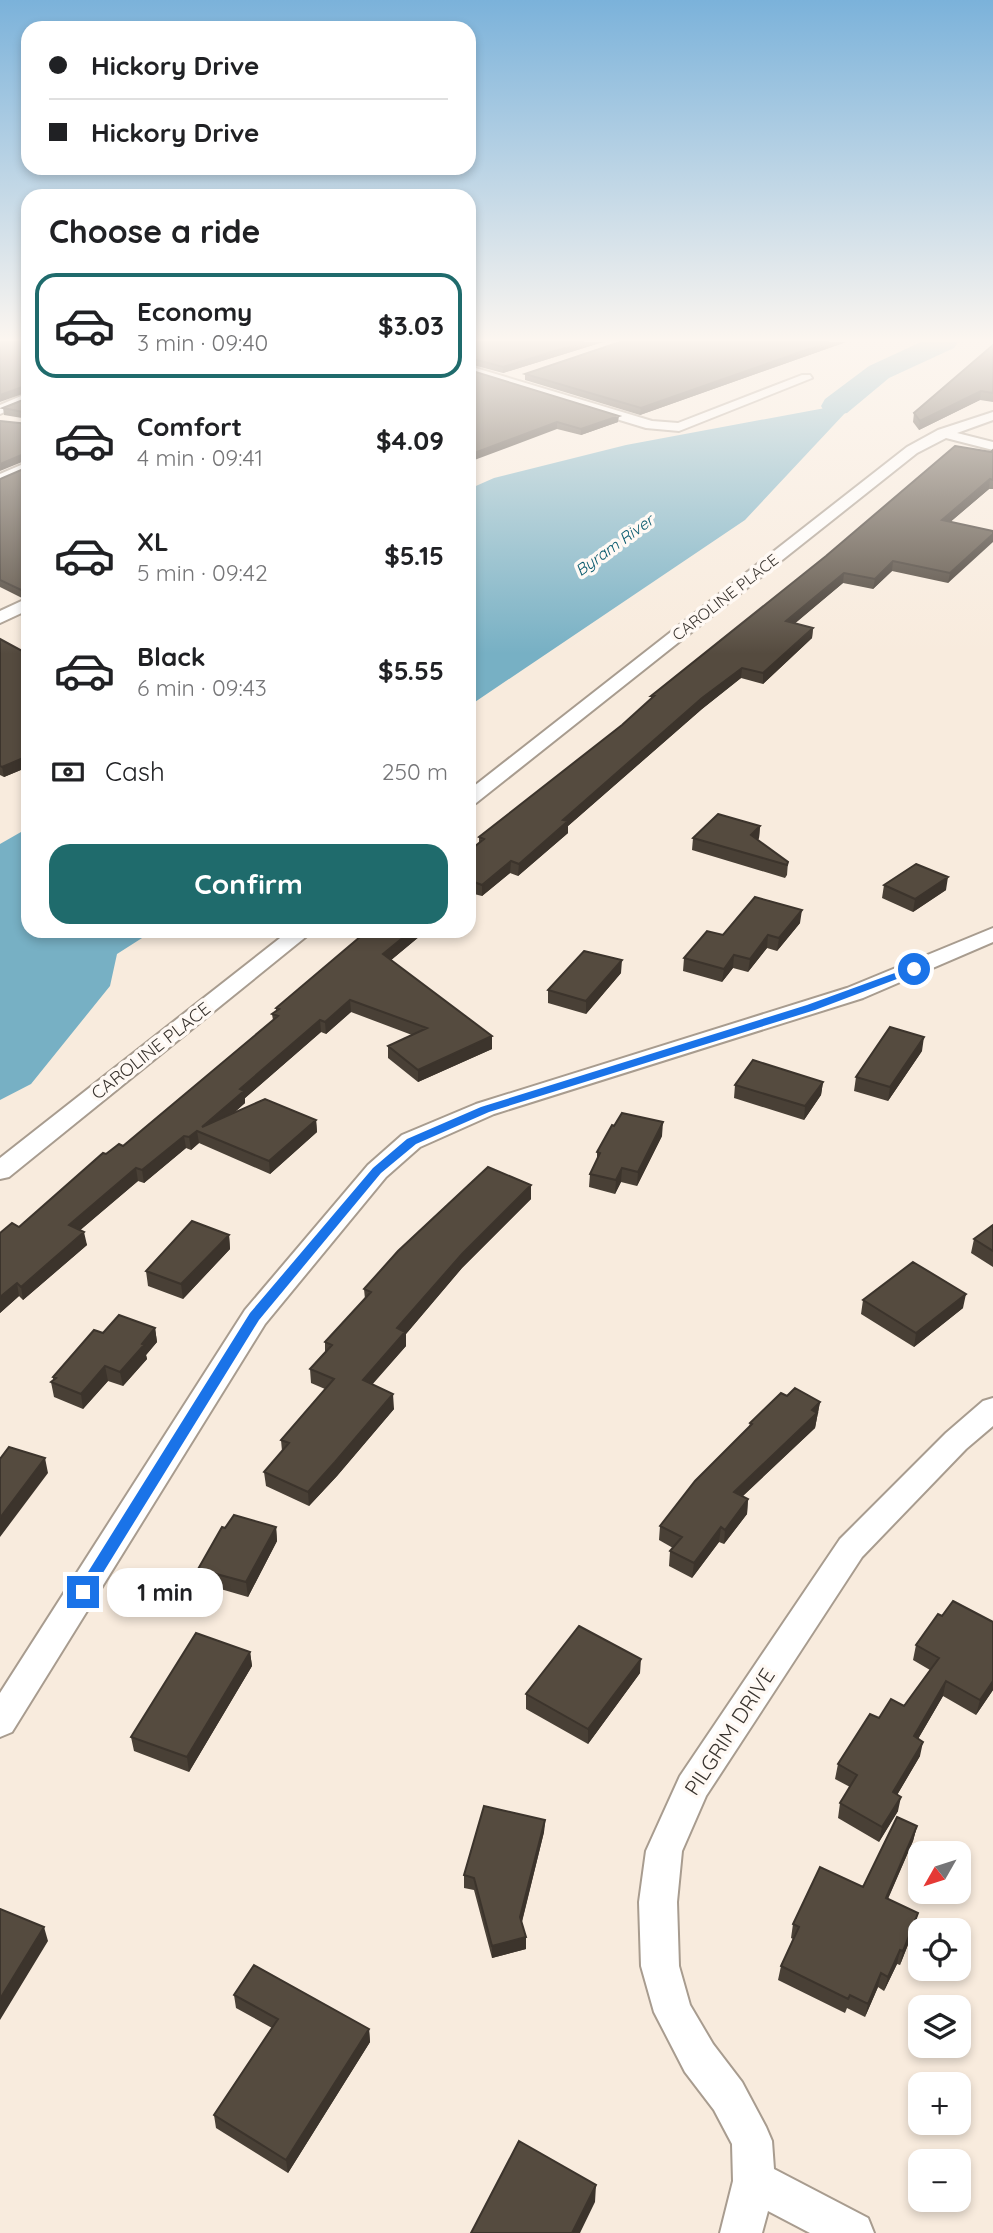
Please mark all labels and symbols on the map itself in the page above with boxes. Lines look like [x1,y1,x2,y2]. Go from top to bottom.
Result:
water label: Byram River [571,509,659,580]
street label: CAROLINE PLACE [668,549,782,645]
route start [898,953,930,985]
street label: CAROLINE PLACE [86,997,215,1104]
callout: 1 min [108,1568,223,1616]
route end [67,1576,99,1608]
street label: PILGRIM DRIVE [678,1663,780,1800]
north arrow [908,1841,971,1904]

